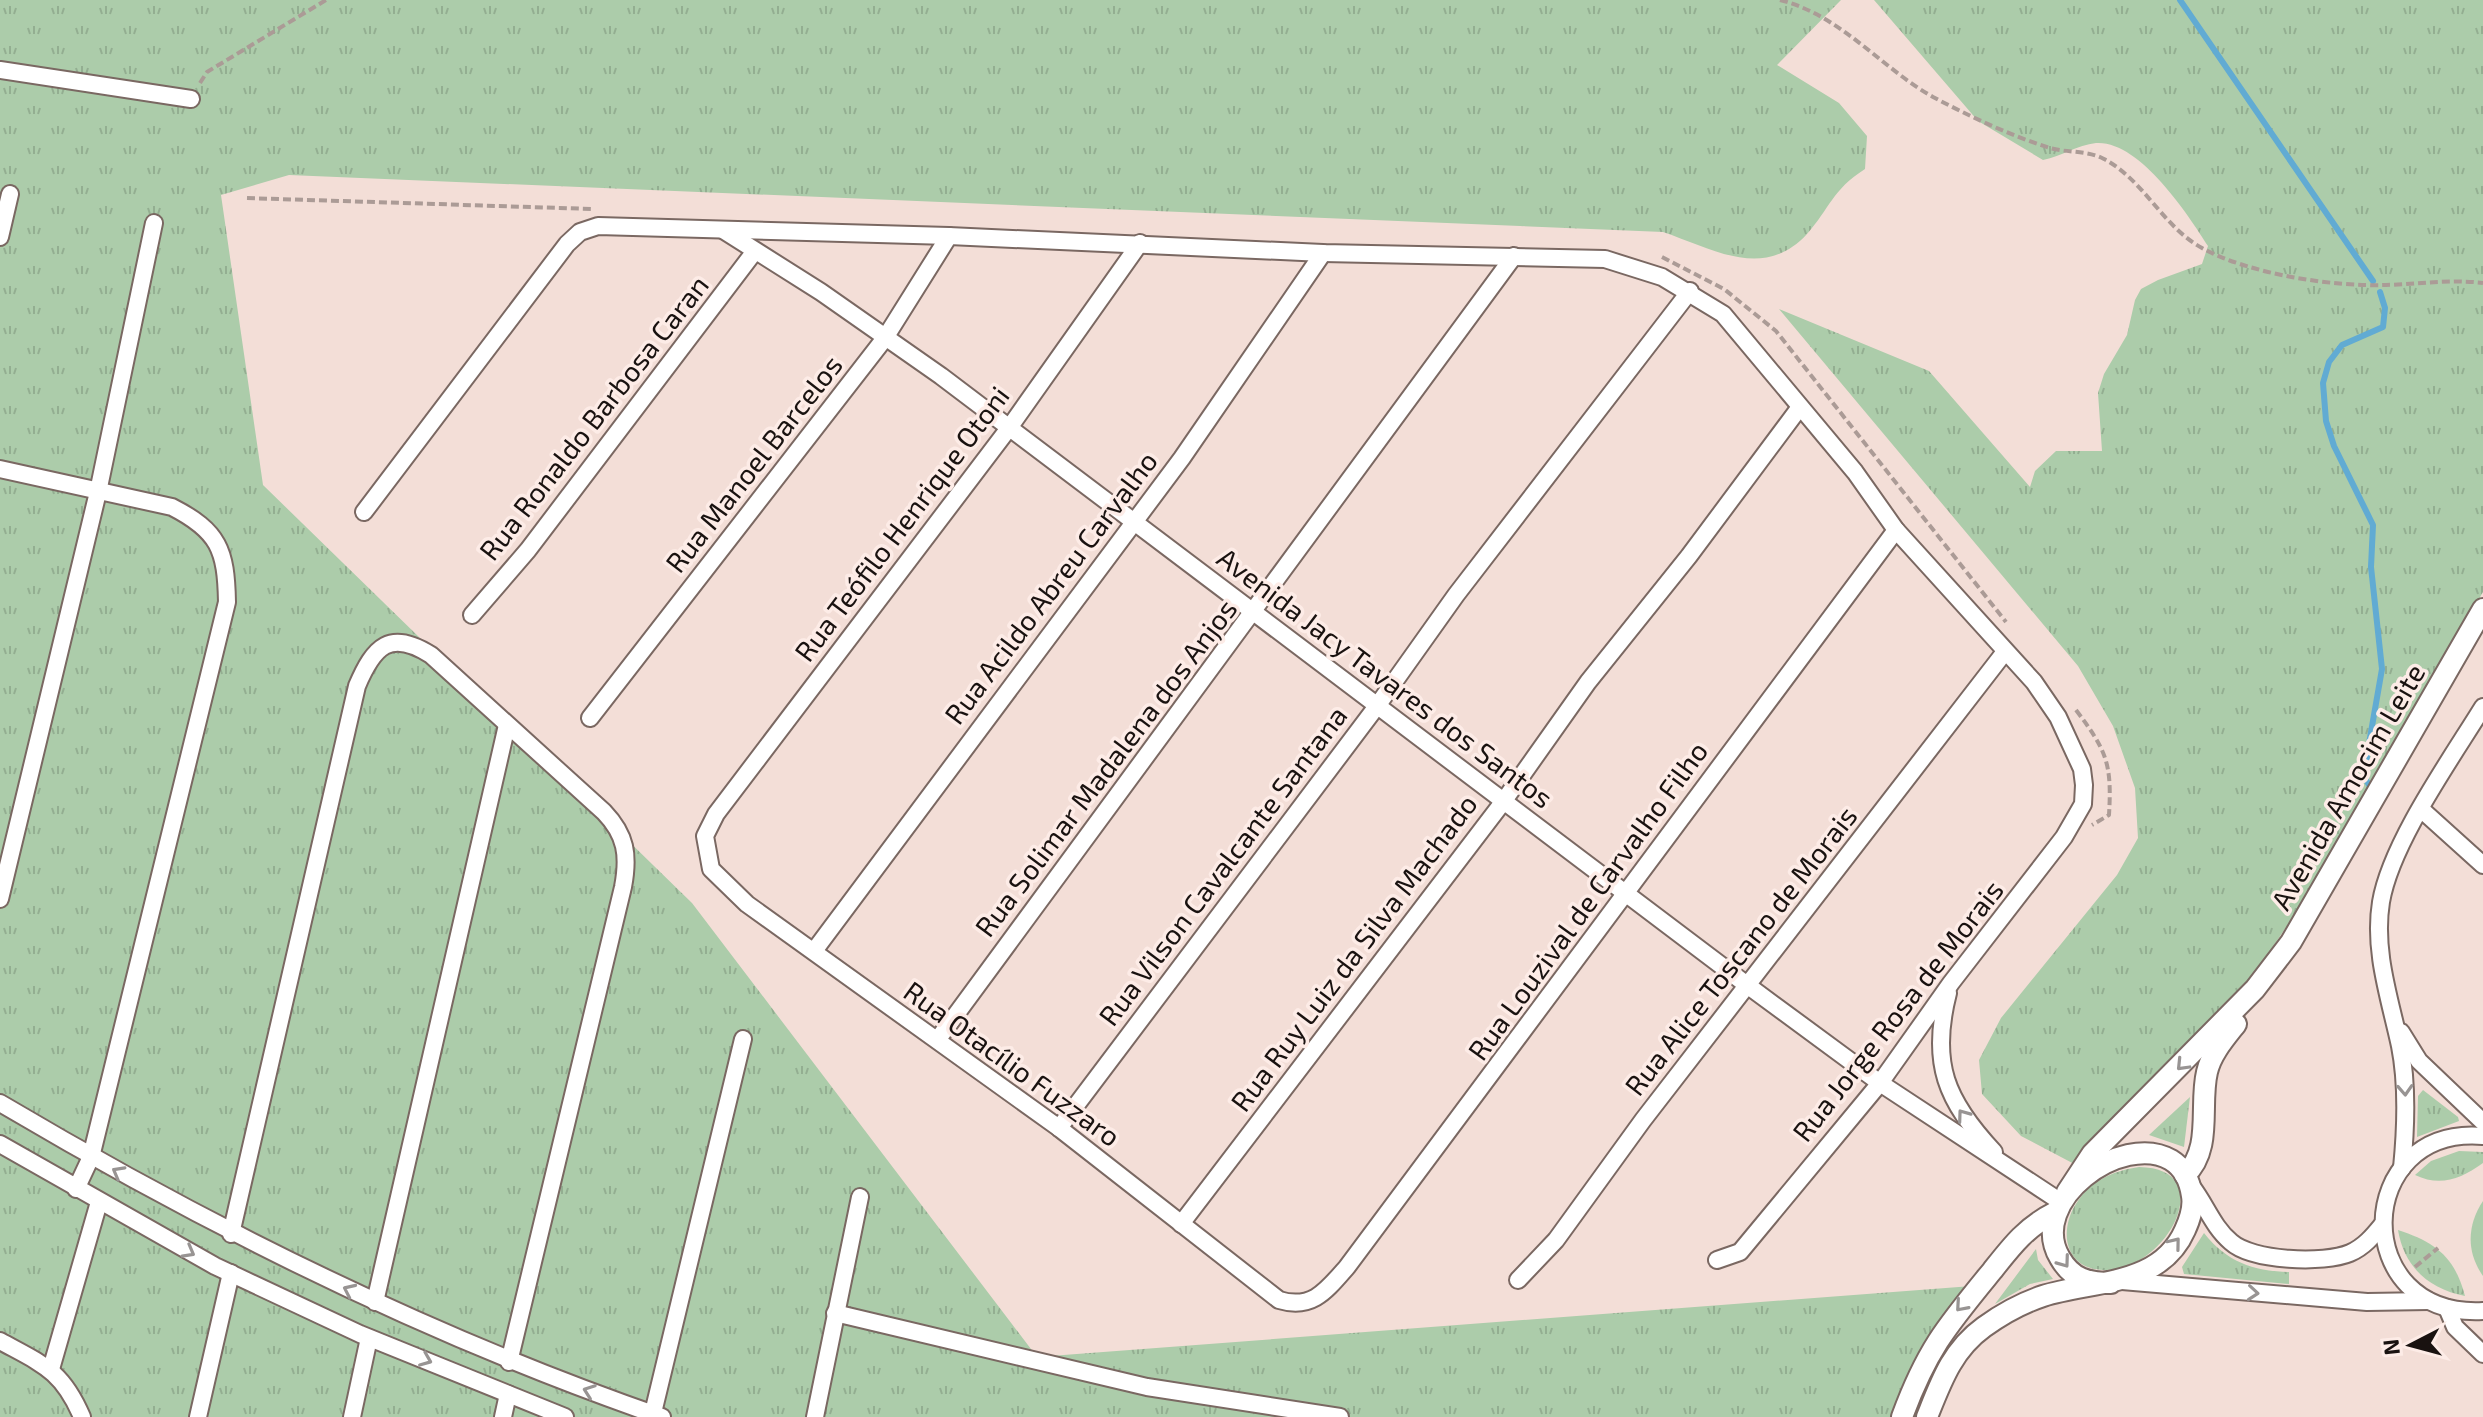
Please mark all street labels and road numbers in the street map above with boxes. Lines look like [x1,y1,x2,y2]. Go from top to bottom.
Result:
street label: Rua Ronaldo Barbosa Caran [471,268,715,567]
street label: Rua Manoel Barcelos [658,348,849,579]
street label: Rua Teófilo Henrique Otoni [787,379,1016,668]
street label: Rua Acildo Abreu Carvalho [937,444,1164,730]
street label: Avenida Jacy Tavares dos Santos [1211,540,1560,815]
street label: Rua Solimar Madalena dos Anjos [967,592,1243,943]
street label: Avenida Amocim Leite [2263,658,2431,915]
street label: Rua Vilson Cavalcante Santana [1091,699,1353,1032]
street label: Rua Louzival de Carvalho Filho [1460,735,1714,1066]
street label: Rua Ruy Luiz da Silva Machado [1223,787,1484,1118]
street label: Rua Alice Toscano de Morais [1617,799,1864,1102]
street label: Rua Jorge Rosa de Morais [1785,873,2010,1148]
street label: Rua Otacílio Fuzzaro [898,973,1127,1153]

